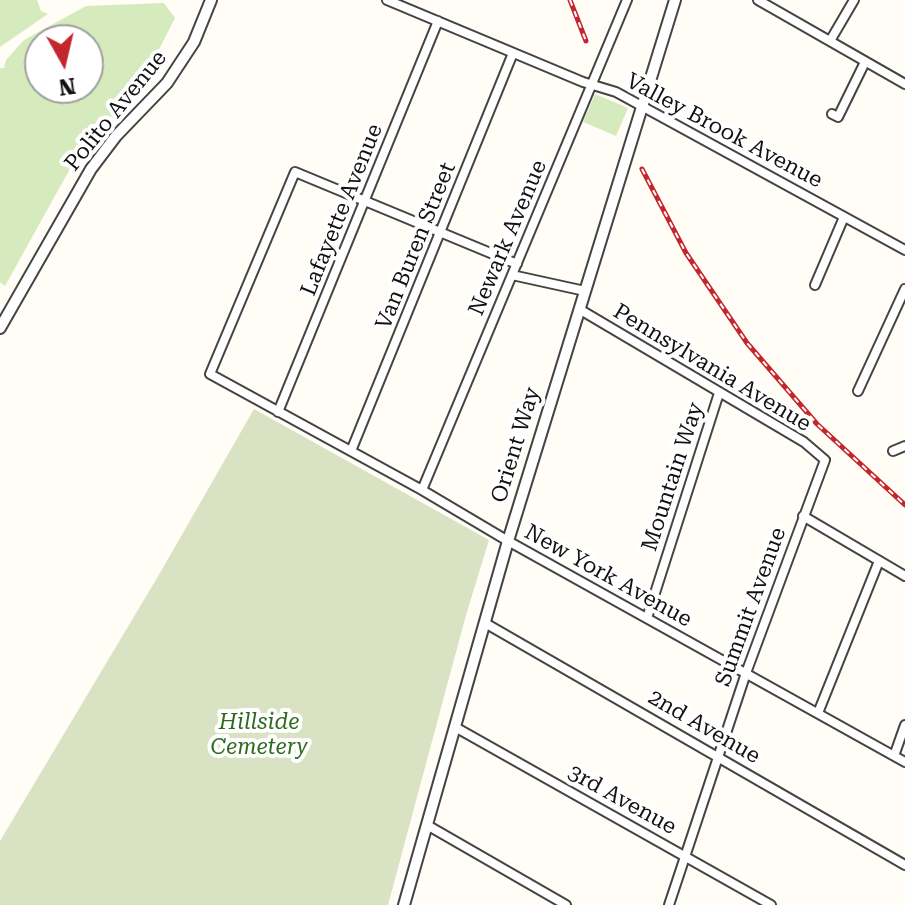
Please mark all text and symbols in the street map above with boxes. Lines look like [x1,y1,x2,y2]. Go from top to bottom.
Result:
north arrow [24,24,104,104]
street label: Polito Avenue [60,46,172,176]
street label: Valley Brook Avenue [621,68,827,194]
text: N [57,73,77,100]
street label: Lafayette Avenue [295,120,389,300]
street label: Newark Avenue [463,156,553,320]
street label: Van Buren Street [370,159,462,333]
street label: Pennsylvania Avenue [608,299,816,437]
street label: Orient Way [486,384,546,506]
street label: Mountain Way [637,399,709,555]
street label: New York Avenue [520,519,696,633]
street label: Summit Avenue [710,524,792,690]
street label: 2nd Avenue [643,684,765,770]
park label: Hillside Cemetery [210,710,308,762]
street label: 3rd Avenue [563,759,681,841]

